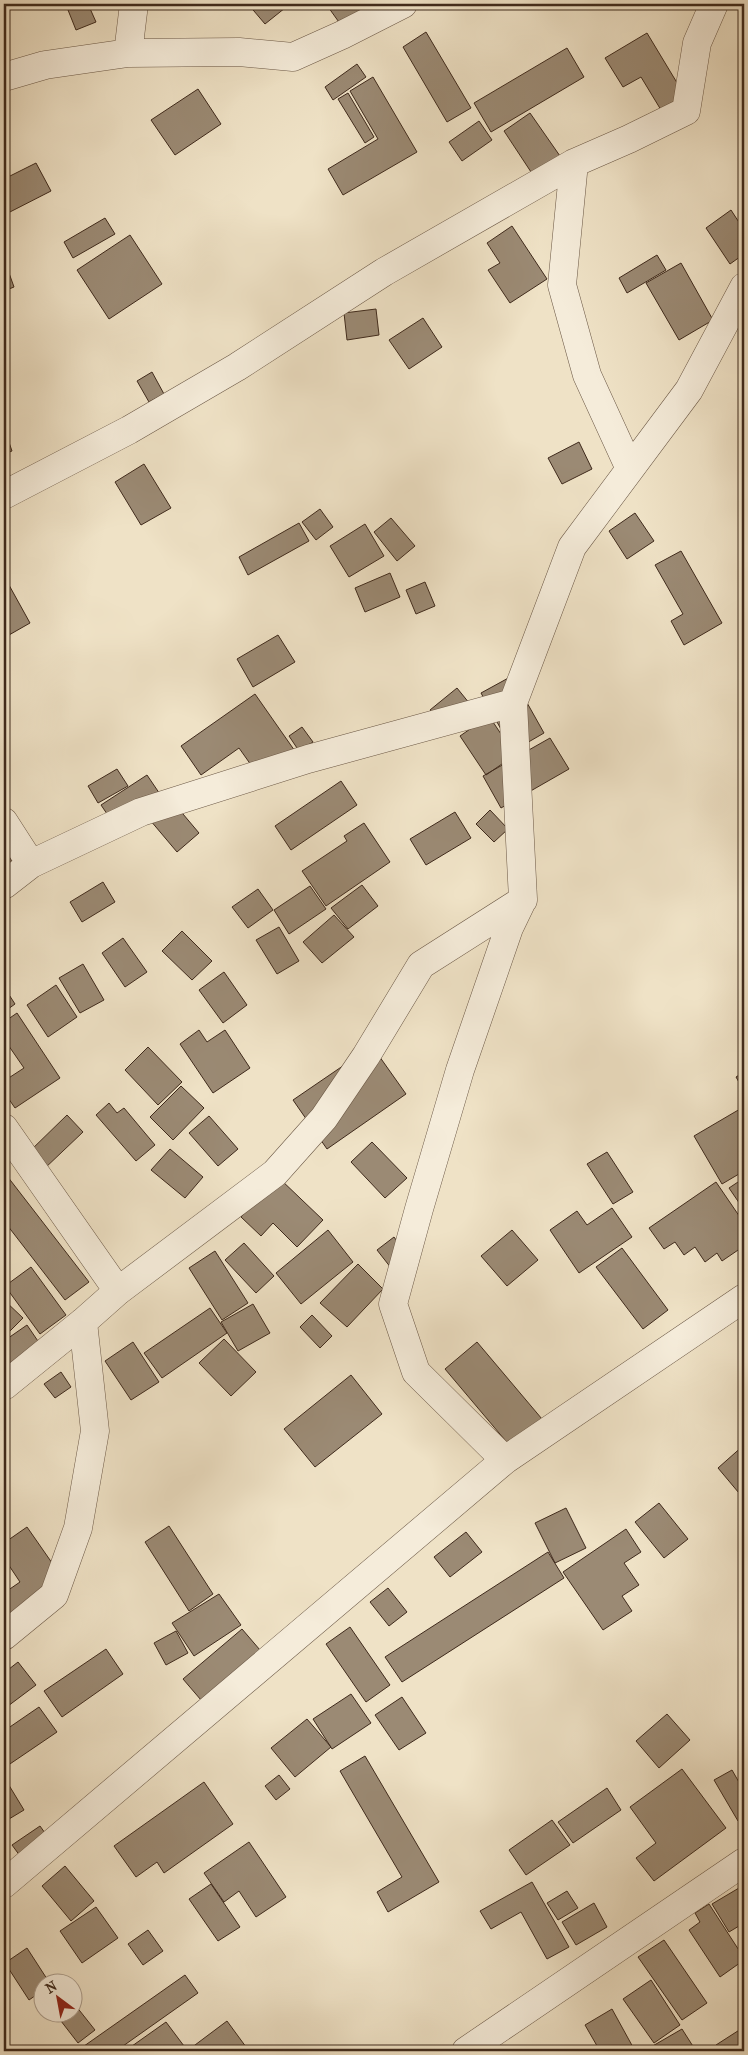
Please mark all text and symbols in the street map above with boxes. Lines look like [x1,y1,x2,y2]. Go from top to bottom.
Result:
north arrow [32,1972,82,2022]
text: N [42,1977,61,1997]

